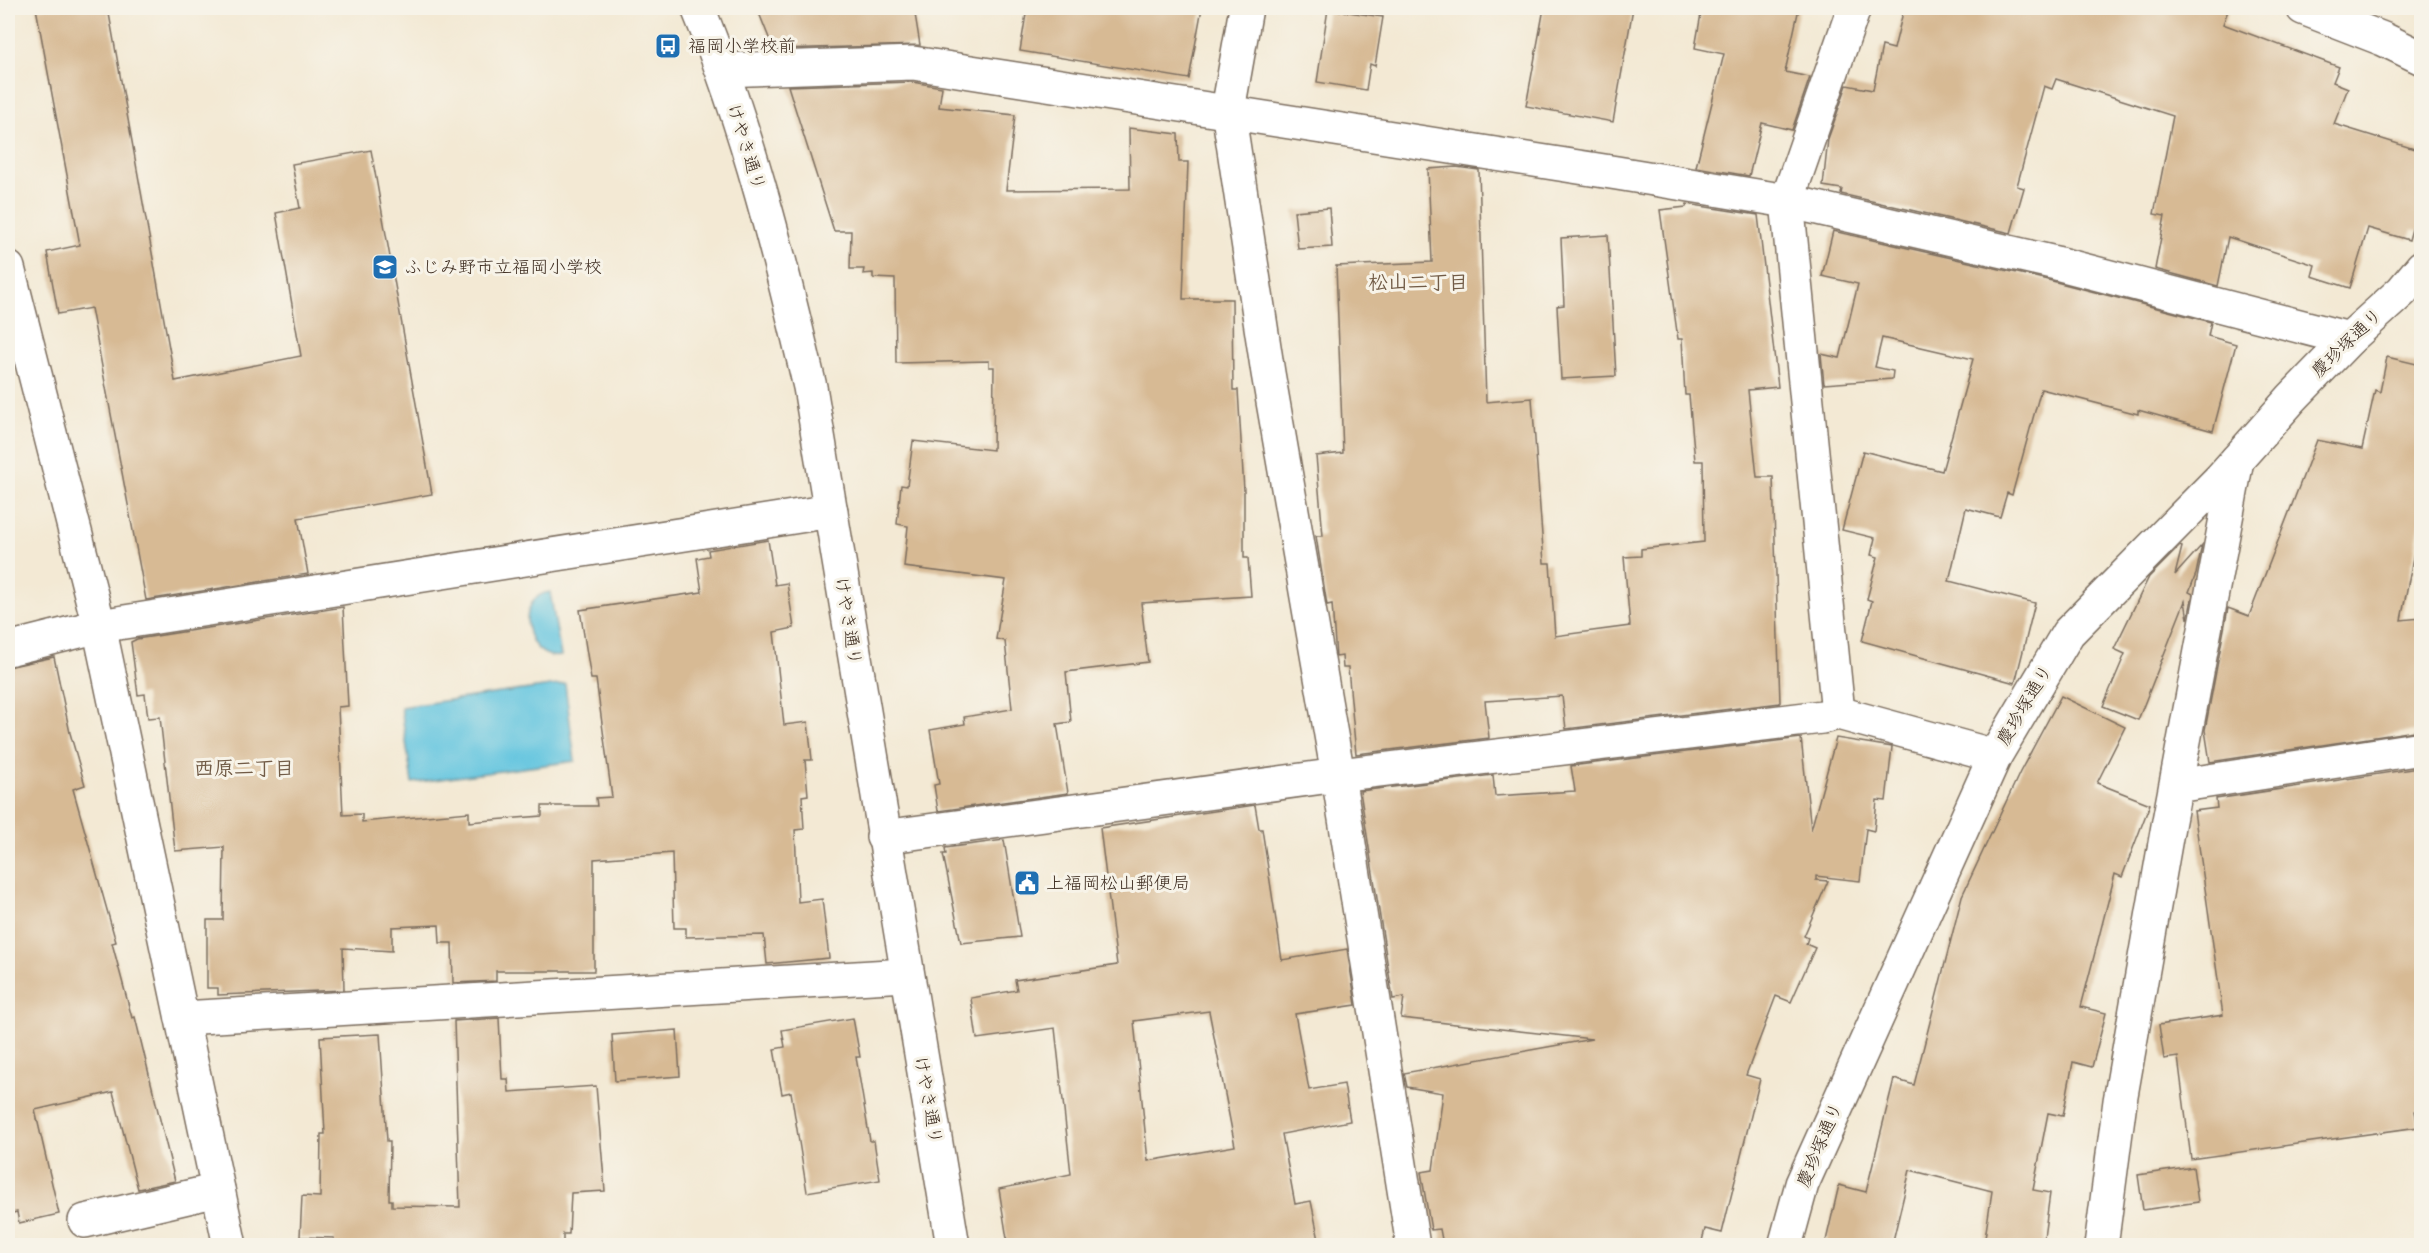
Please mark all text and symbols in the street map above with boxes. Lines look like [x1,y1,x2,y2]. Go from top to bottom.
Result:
bus stop icon: 福岡小学校前 [653,31,683,61]
place label: 福岡小学校前 [688,34,796,59]
street label: けやき通り [721,100,771,194]
school or university icon: ふじみ野市立福岡小学校 [370,252,400,282]
place label: ふじみ野市立福岡小学校 [404,255,602,280]
district label: 松山二丁目 [1368,269,1468,297]
street label: 慶珍塚通り [2306,303,2388,383]
street label: けやき通り [829,575,867,667]
street label: 慶珍塚通り [1991,660,2059,750]
district label: 西原二丁目 [194,755,294,783]
public building icon: 上福岡松山郵便局 [1012,868,1042,898]
place label: 上福岡松山郵便局 [1046,871,1190,896]
street label: けやき通り [908,1054,948,1146]
street label: 慶珍塚通り [1791,1099,1849,1191]

